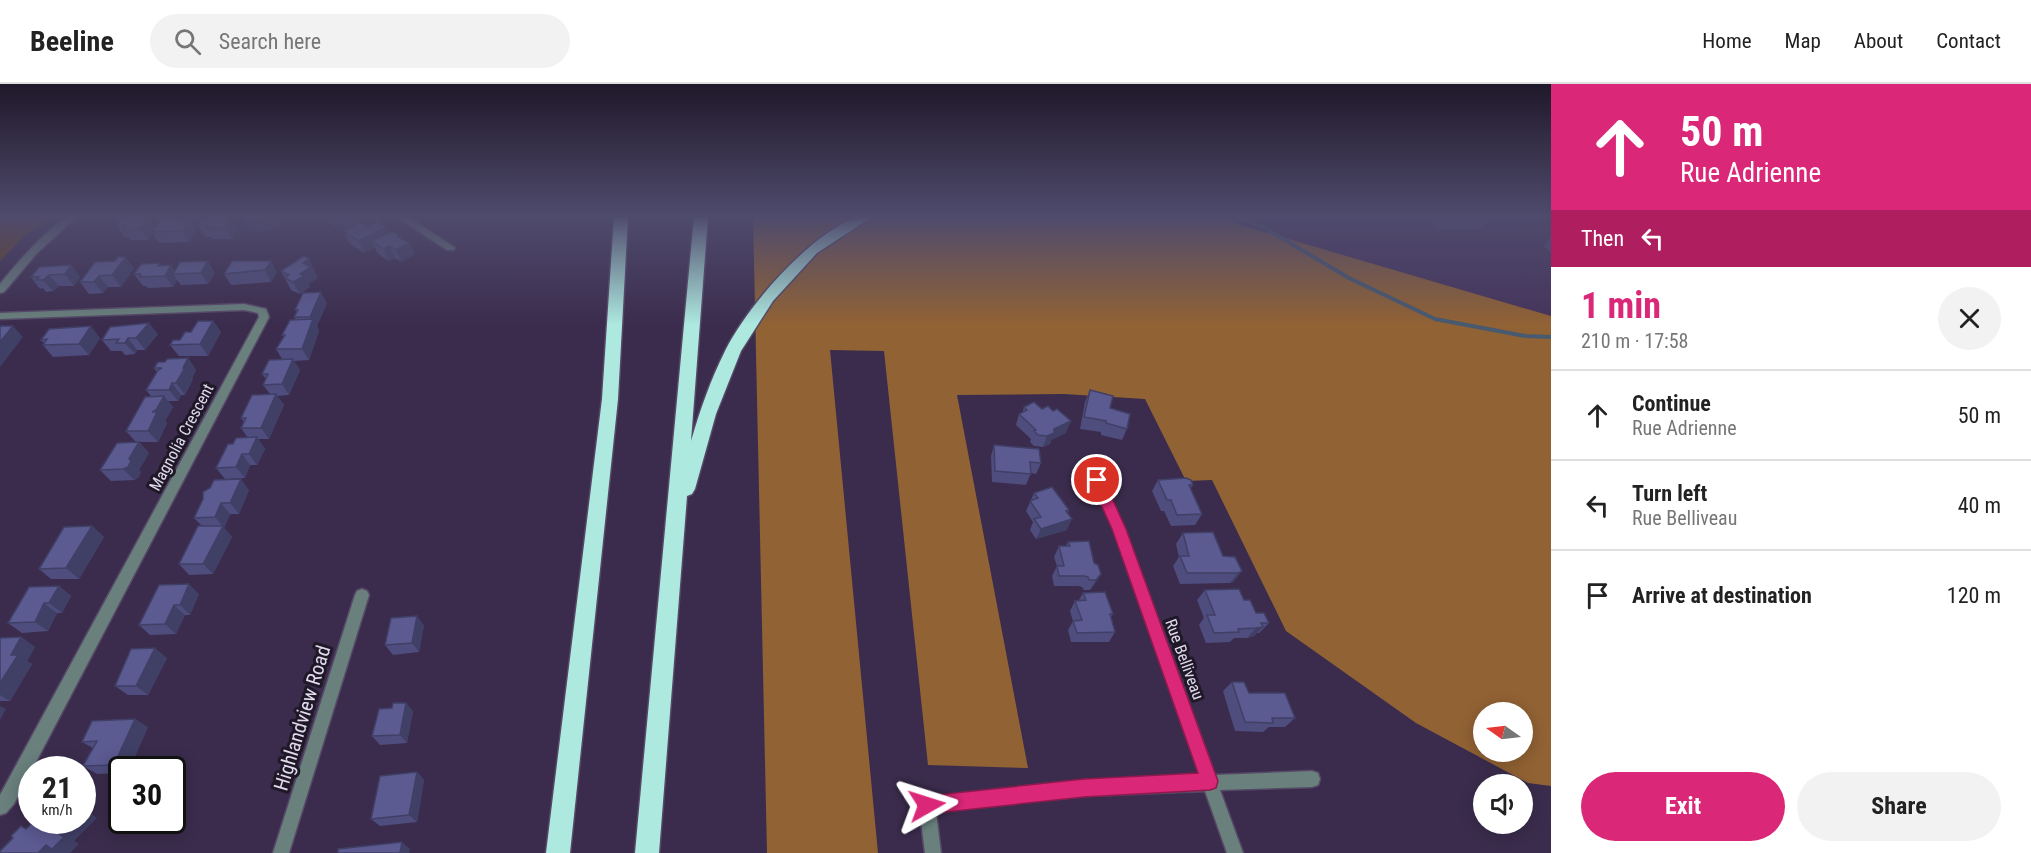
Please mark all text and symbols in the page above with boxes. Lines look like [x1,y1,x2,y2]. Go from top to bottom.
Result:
search box [150,14,570,68]
text: Beeline [30,25,114,58]
icon: search [171,25,204,58]
text: Search here [219,29,321,54]
text: Home [1702,29,1752,53]
text: Map [1785,29,1821,53]
text: About [1854,29,1903,53]
text: Contact [1936,29,2001,53]
text: 50 m [1680,107,1763,156]
icon: ahead [1581,108,1659,186]
text: Rue Adrienne [1680,157,1821,189]
icon: left [1636,222,1669,255]
text: Then [1581,226,1624,251]
text: 1 min [1581,285,1661,327]
button: close [1938,287,2001,350]
text: 210 m · 17:58 [1581,329,1688,353]
street label: Magnolia Crescent [145,380,218,494]
text: Continue [1632,391,1711,416]
icon: ahead [1581,399,1614,432]
text: 50 m [1958,403,2001,428]
text: Rue Adrienne [1632,416,1737,440]
pin [1071,454,1122,505]
icon: arrive [1080,463,1113,496]
text: Turn left [1632,481,1707,506]
icon: left [1581,489,1614,522]
text: 40 m [1958,493,2001,518]
text: Rue Belliveau [1632,506,1737,530]
icon: arrive [1581,579,1614,612]
text: Arrive at destination [1632,583,1812,608]
text: 120 m [1947,583,2001,608]
street label: Rue Belliveau [1161,616,1208,702]
street label: Highlandview Road [269,642,335,794]
north arrow [1473,702,1533,762]
map controls [1473,702,1533,834]
speed limit sign: 30 [108,756,186,834]
text: 21 [42,770,72,805]
button: Exit [1581,772,1785,841]
button: Share [1797,772,2001,841]
position arrow [895,773,959,837]
button: sound [1473,774,1533,834]
text: km/h [42,801,72,819]

